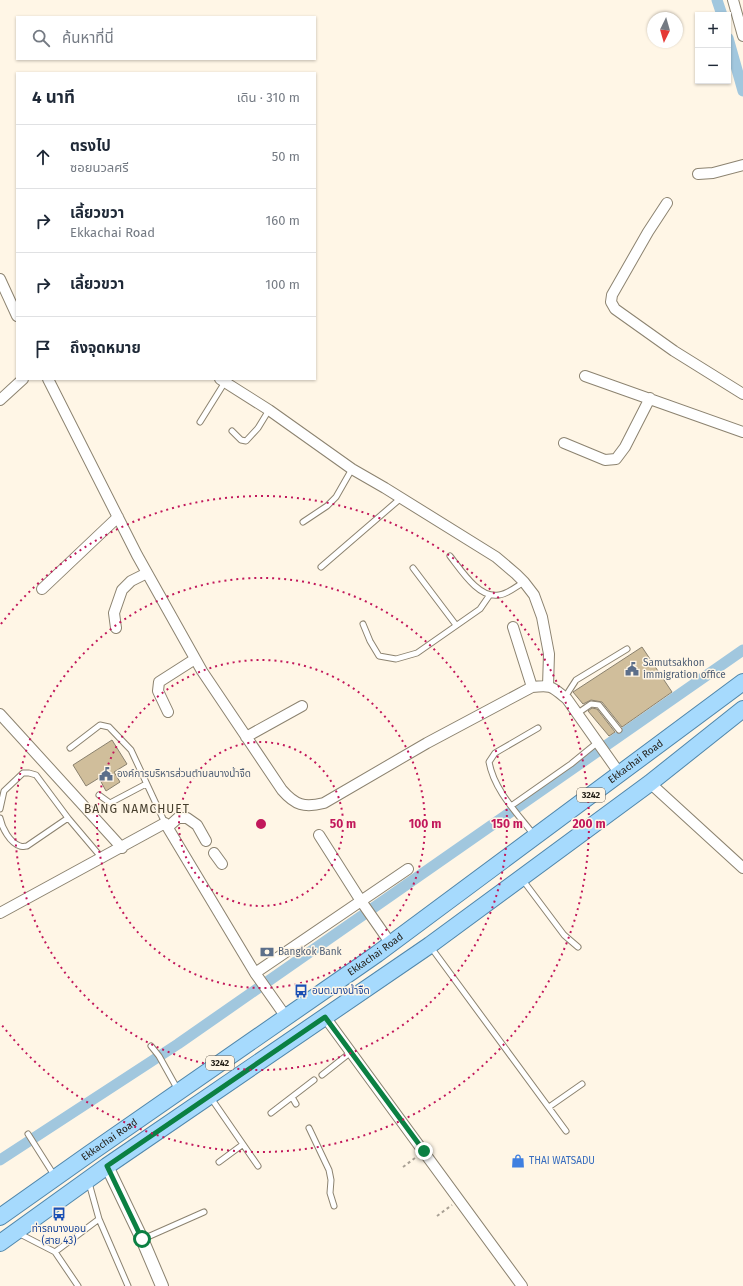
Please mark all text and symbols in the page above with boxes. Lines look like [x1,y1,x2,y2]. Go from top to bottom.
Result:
north arrow [647,12,683,48]
map controls [695,12,731,84]
button: + [695,12,731,48]
search box [16,16,316,60]
icon: search [30,27,52,49]
text: ค้นหาที่นี่ [62,29,114,47]
button: − [695,48,731,84]
text: 4 นาที [32,87,75,108]
text: เดิน · 310 m [237,90,300,105]
text: ตรงไป [70,137,111,155]
icon: ahead [32,146,54,168]
text: 50 m [272,149,300,164]
text: ซอยนวลศรี [70,160,129,175]
text: เลี้ยวขวา [70,204,124,222]
icon: right [32,210,54,232]
text: 160 m [266,213,300,228]
text: Ekkachai Road [70,225,155,240]
icon: right [32,274,54,296]
text: เลี้ยวขวา [70,275,124,293]
text: 100 m [265,277,300,292]
icon: arrive [32,338,54,360]
text: ถึงจุดหมาย [70,339,141,357]
place label: Samutsakhon immigration office [643,657,726,681]
public building icon: Samutsakhon immigration office [624,661,640,677]
street label: Ekkachai Road [606,737,666,786]
public building icon: องค์การบริหารส่วนตำบลบางน้ำจืด [98,766,114,782]
place label: องค์การบริหารส่วนตำบลบางน้ำจืด [117,766,251,780]
road number: 3242 [577,788,605,802]
district label: BANG NAMCHUET [84,802,190,816]
centre of rings [254,817,268,831]
text: 50 m [330,817,356,831]
text: 100 m [409,817,441,831]
text: 150 m [491,817,523,831]
text: 200 m [572,817,606,831]
street label: Ekkachai Road [345,931,406,979]
bank icon: Bangkok Bank [259,944,275,960]
place label: Bangkok Bank [278,946,343,958]
bus stop icon: อบต.บางน้ำจืด [293,983,309,999]
place label: อบต.บางน้ำจืด [312,983,370,997]
road number: 3242 [206,1056,234,1070]
street label: Ekkachai Road [79,1116,140,1163]
route end [415,1142,433,1160]
shop icon: THAI WATSADU [510,1153,526,1169]
place label: THAI WATSADU [529,1155,595,1167]
bus stop icon: ท่ารถบางบอน (สาย 43) [51,1206,67,1222]
place label: ท่ารถบางบอน (สาย 43) [32,1222,86,1247]
route start [133,1230,151,1248]

